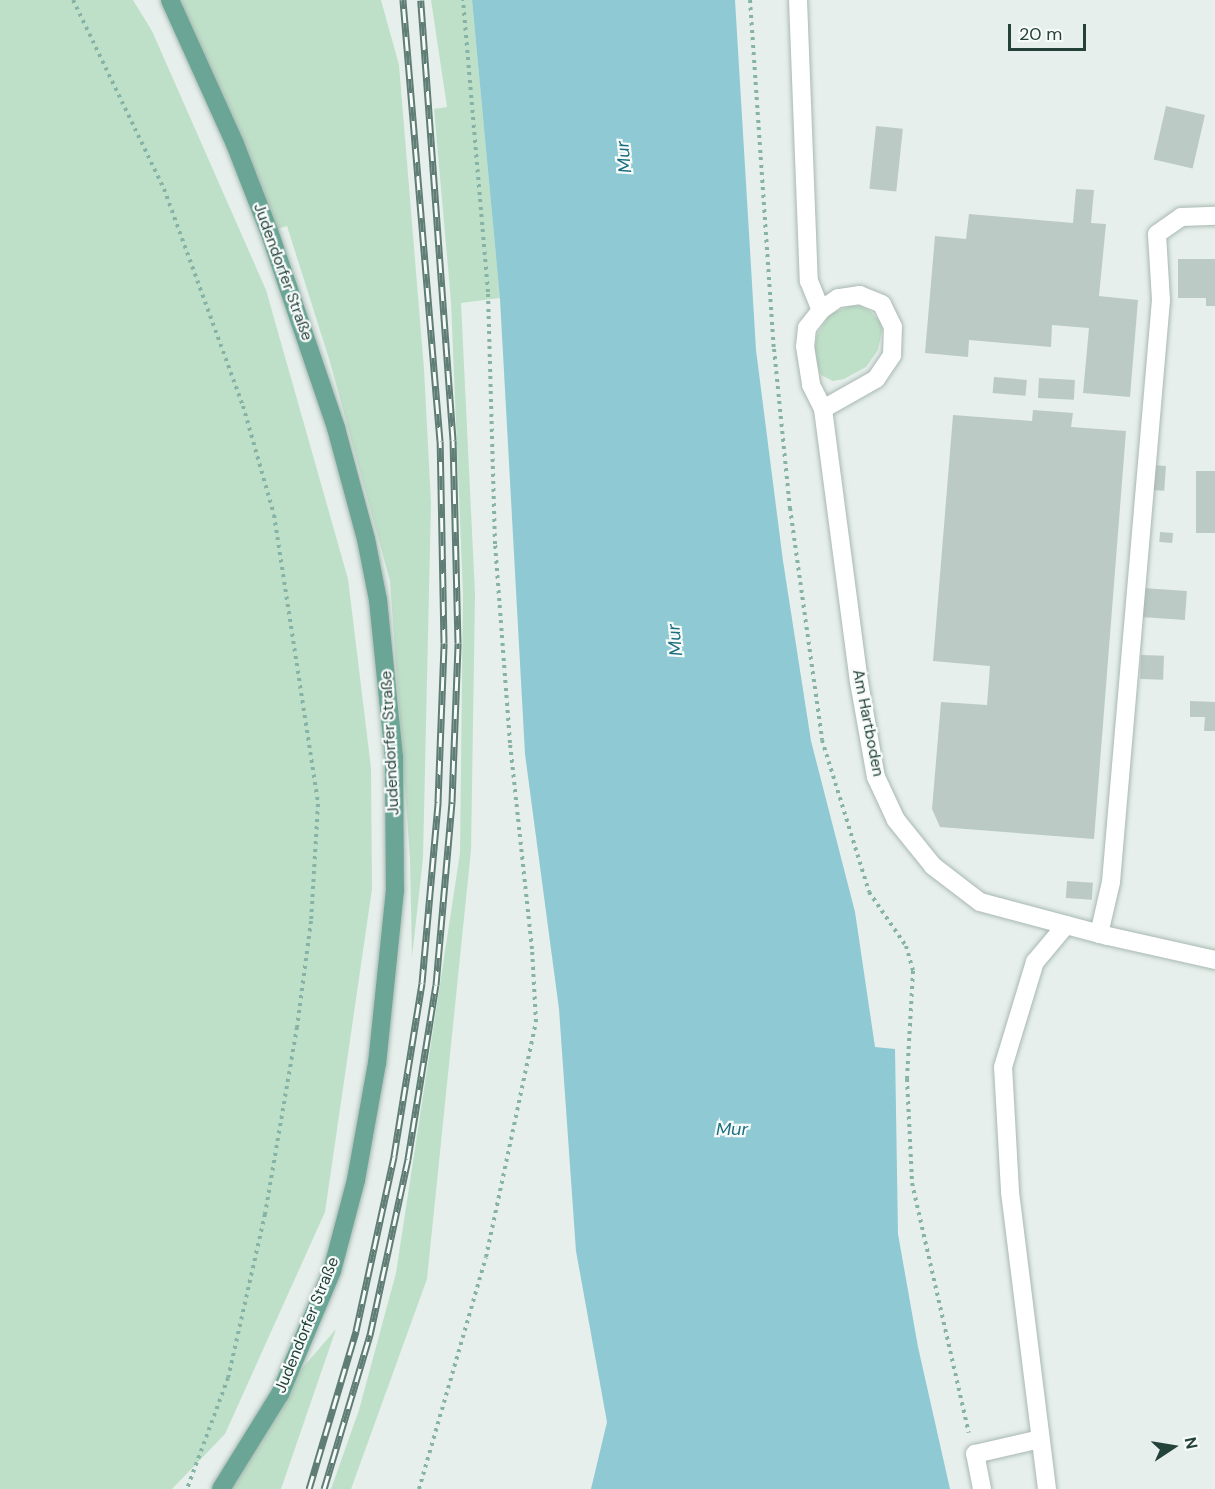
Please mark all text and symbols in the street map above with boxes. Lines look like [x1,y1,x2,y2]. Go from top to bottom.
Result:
scale bar [1011,12,1089,50]
text: 20 m [1019,22,1062,46]
water label: Mur [612,140,636,174]
street label: Judendorfer Straße [249,201,317,343]
water label: Mur [663,623,687,657]
street label: Am Hartboden [848,668,888,778]
street label: Judendorfer Straße [377,670,403,816]
water label: Mur [716,1118,748,1140]
street label: Judendorfer Straße [271,1254,343,1396]
north arrow [1143,1417,1203,1477]
text: N [1180,1435,1203,1451]

